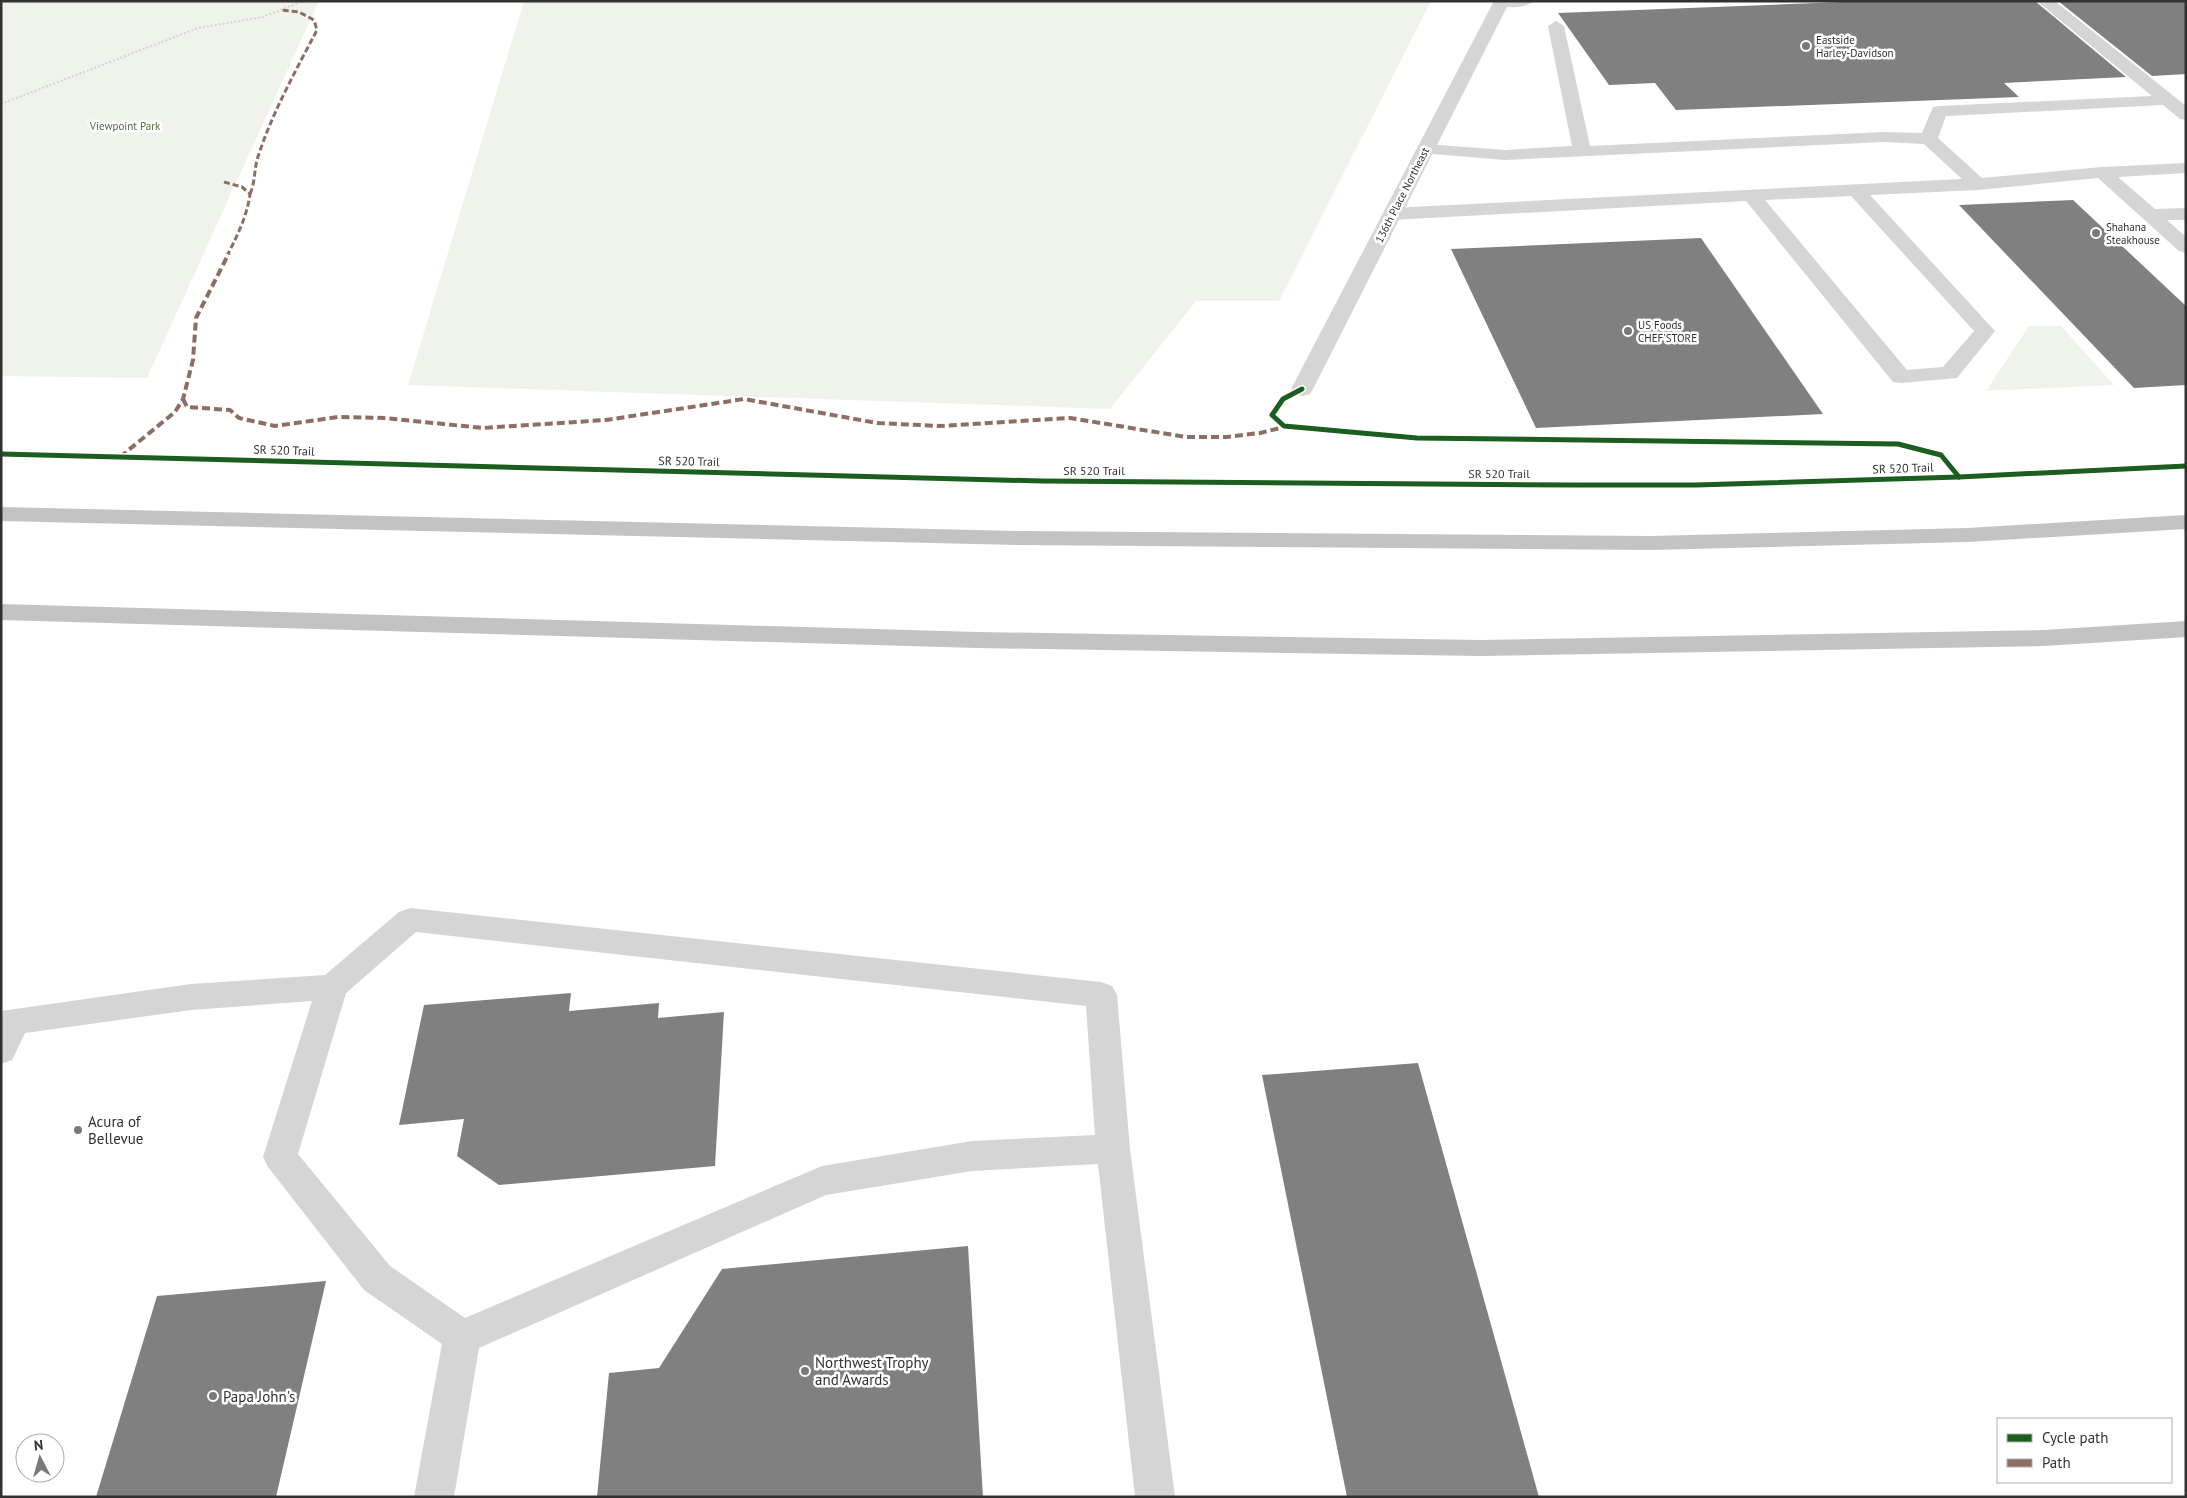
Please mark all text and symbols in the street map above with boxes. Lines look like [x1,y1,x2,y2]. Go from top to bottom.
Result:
place label: Eastside Harley-Davidson [1816,33,1894,60]
marker: Eastside Harley-Davidson [1800,40,1812,52]
park label: Viewpoint Park [89,119,161,133]
street label: 136th Place Northeast [1372,145,1432,245]
place label: Shahana Steakhouse [2106,220,2160,247]
marker: Shahana Steakhouse [2090,227,2102,239]
place label: US Foods CHEF'STORE [1638,318,1697,345]
marker: US Foods CHEF'STORE [1622,325,1634,337]
street label: SR 520 Trail [253,441,315,459]
street label: SR 520 Trail [658,453,720,469]
street label: SR 520 Trail [1872,459,1934,477]
street label: SR 520 Trail [1063,463,1125,478]
street label: SR 520 Trail [1468,466,1530,481]
place label: Acura of Bellevue [88,1112,143,1148]
marker: Acura of Bellevue [72,1124,84,1136]
place label: Northwest Trophy and Awards [815,1353,929,1389]
marker: Northwest Trophy and Awards [799,1365,811,1377]
place label: Papa John's [223,1387,295,1406]
marker: Papa John's [207,1390,219,1402]
legend [1997,1418,2172,1483]
text: Cycle path [2042,1428,2108,1447]
north arrow [15,1433,65,1483]
text: N [33,1436,44,1455]
text: Path [2042,1453,2071,1472]

